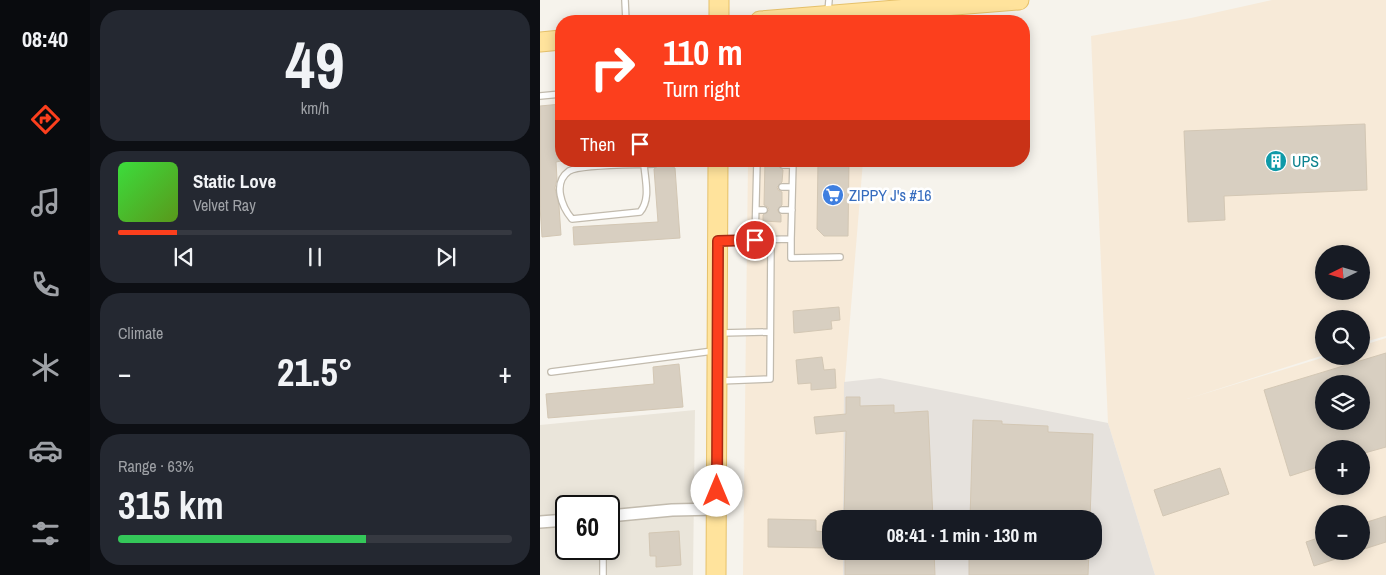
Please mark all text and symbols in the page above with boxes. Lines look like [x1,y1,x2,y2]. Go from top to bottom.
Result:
text: 49 [285,21,345,108]
text: 08:40 [22,24,68,54]
text: 110 m [663,29,743,76]
icon: right [580,35,645,100]
text: Turn right [663,74,740,104]
text: km/h [301,97,329,119]
icon: directions [28,102,63,137]
icon: arrive [626,130,654,158]
text: Then [580,131,616,157]
building icon: UPS [1264,149,1288,173]
place label: UPS [1292,150,1319,172]
text: Static Love [193,168,276,194]
supermarket icon: ZIPPY J's #16 [821,183,845,207]
place label: ZIPPY J's #16 [849,184,932,206]
icon: music [28,185,63,220]
text: Velvet Ray [193,194,256,216]
pin [734,219,776,261]
icon: arrive [741,226,769,254]
icon: previous [170,243,198,271]
icon: pause [301,243,329,271]
icon: next [432,243,460,271]
north arrow [1315,245,1370,300]
map controls [1315,245,1370,560]
icon: phone [28,267,63,302]
button: search [1315,310,1370,365]
text: Climate [118,322,163,344]
text: 21.5° [277,347,353,398]
icon: climate [28,350,63,385]
text: − [118,354,131,392]
text: + [499,354,512,392]
button: layers [1315,375,1370,430]
icon: car [28,433,63,468]
button: + [1315,440,1370,495]
text: Range · 63% [118,455,194,477]
position arrow [690,464,742,516]
text: 315 km [118,480,224,531]
speed limit sign: 60 [555,495,620,560]
button: − [1315,505,1370,560]
icon: filters [28,516,63,551]
text: 08:41 · 1 min · 130 m [887,522,1037,548]

